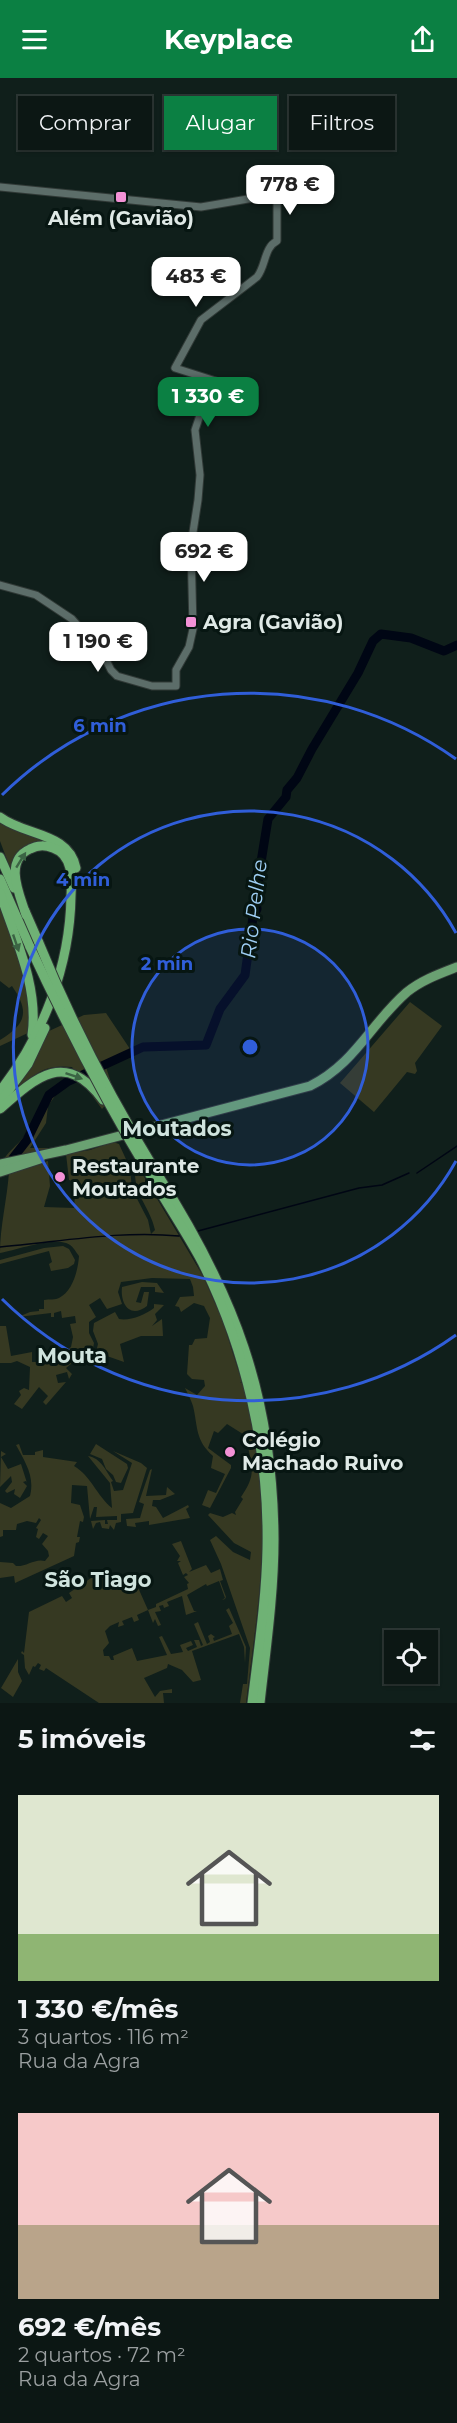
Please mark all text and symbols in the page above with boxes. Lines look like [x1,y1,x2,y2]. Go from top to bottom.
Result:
icon: menu [18,23,51,56]
text: Keyplace [164,23,293,56]
icon: share [406,23,439,56]
chip: Comprar [18,96,152,150]
chip: Alugar [164,96,277,150]
chip: Filtros [289,96,395,150]
pin: 778 € [248,165,332,216]
text: 778 € [260,172,320,196]
marker: Além (Gavião) [114,190,128,204]
place label: Além (Gavião) [47,206,194,230]
pin: 483 € [154,257,238,308]
text: 483 € [166,264,226,288]
pin: 1 330 € [153,377,263,428]
text: 1 330 € [172,384,244,408]
pin: 692 € [162,532,246,583]
text: 692 € [174,539,234,563]
place label: Agra (Gavião) [202,610,343,634]
marker: Agra (Gavião) [184,615,198,629]
pin: 1 190 € [43,622,153,673]
text: 1 190 € [63,629,133,653]
text: 6 min [73,715,127,737]
one-way arrow [15,851,26,868]
water label: Rio Pelhe [235,858,272,960]
text: 4 min [56,869,110,891]
one-way arrow [12,934,22,952]
text: 2 min [141,953,193,975]
centre of rings [240,1037,260,1057]
one-way arrow [65,1071,83,1081]
district label: Moutados [122,1116,232,1141]
place label: Restaurante Moutados [72,1154,199,1201]
marker: Restaurante Moutados [53,1170,67,1184]
district label: Mouta [37,1343,107,1368]
place label: Colégio Machado Ruivo [242,1428,403,1475]
marker: Colégio Machado Ruivo [223,1445,237,1459]
district label: São Tiago [45,1567,152,1592]
map controls [384,1630,438,1684]
button: locate [384,1630,438,1684]
text: 5 imóveis [18,1723,146,1755]
icon: filters [406,1723,439,1756]
icon: home [175,1834,283,1942]
text: 1 330 €/mês [18,1993,178,2025]
text: 3 quartos · 116 m² [18,2025,189,2049]
text: Rua da Agra [18,2049,141,2073]
icon: home [175,2152,283,2260]
text: 692 €/mês [18,2311,161,2343]
text: 2 quartos · 72 m² [18,2343,185,2367]
text: Rua da Agra [18,2367,141,2391]

